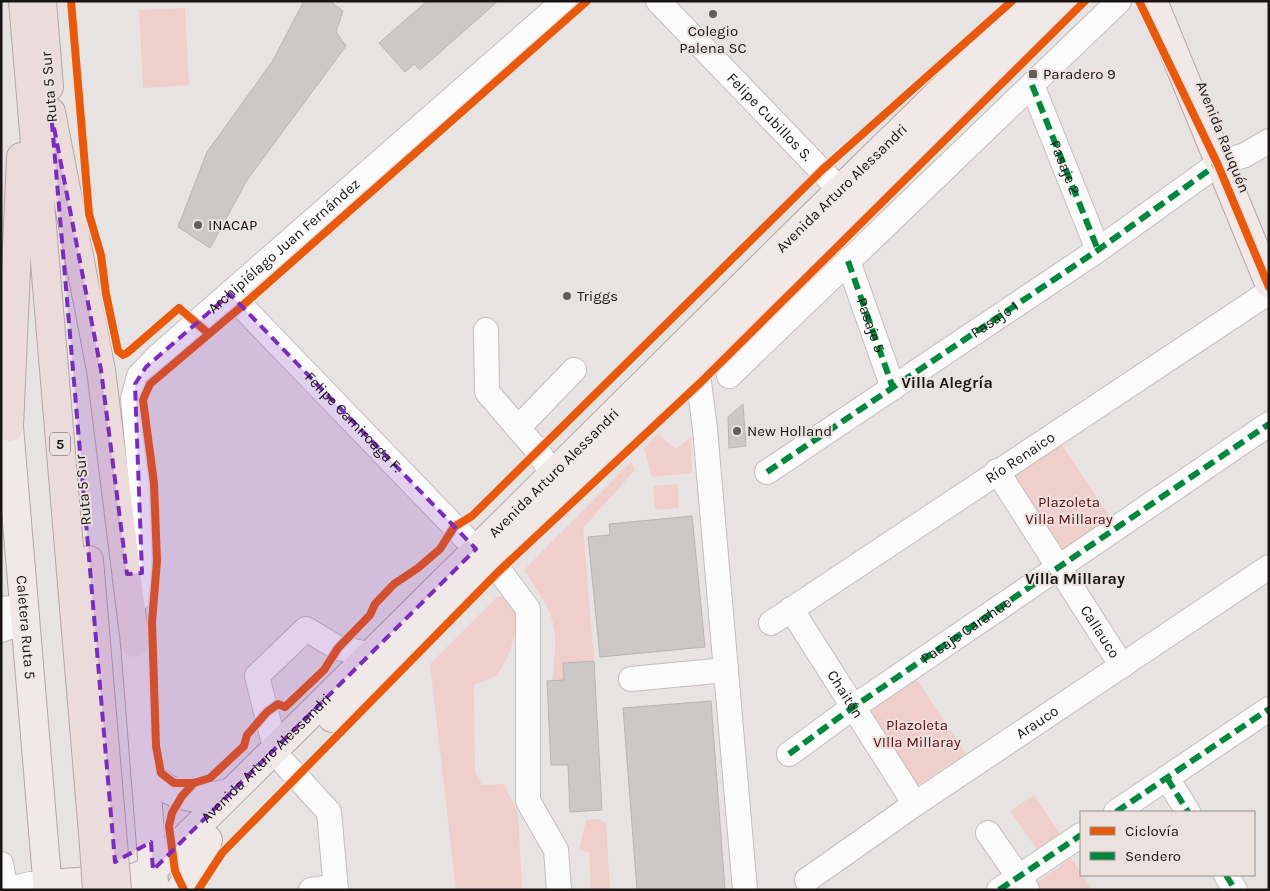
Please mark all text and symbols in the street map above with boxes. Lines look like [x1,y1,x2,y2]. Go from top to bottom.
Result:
marker: Colegio Palena SC [707,8,719,20]
place label: Colegio Palena SC [679,22,747,57]
street label: Ruta 5 Sur [37,50,61,123]
place label: Paradero 9 [1043,65,1116,83]
marker: Paradero 9 [1027,68,1039,80]
street label: Felipe Cubillos S. [723,69,816,165]
street label: Avenida Rauquén [1192,79,1254,195]
street label: Avenida Arturo Alessandri [773,120,911,256]
street label: Pasaje 2 [1046,138,1084,198]
street label: Archipiélago Juan Fernández [204,175,363,317]
place label: INACAP [208,216,257,234]
marker: INACAP [192,219,204,231]
place label: Triggs [577,287,618,305]
marker: Triggs [561,290,573,302]
street label: Pasaje 5 [853,295,889,355]
street label: Pasaje 1 [967,297,1022,342]
street label: Felipe Camiroaga F. [301,368,406,476]
district label: Villa Alegría [901,373,993,392]
street label: Avenida Arturo Alessandri [485,404,623,541]
place label: New Holland [747,422,832,440]
marker: New Holland [731,425,743,437]
street label: Río Renaico [982,428,1058,487]
road number: 5 [50,432,70,456]
street label: Ruta 5 Sur [71,453,95,526]
park label: Plazoleta Villa Millaray [1025,493,1113,528]
district label: Villa Millaray [1025,569,1125,588]
street label: Caletera Ruta 5 [13,575,39,680]
street label: Pasaje Carahue [917,593,1015,668]
street label: Callauco [1077,602,1124,662]
street label: Chaitén [823,667,867,722]
street label: Avenida Arturo Alessandri [197,690,335,826]
street label: Arauco [1012,702,1062,743]
park label: Plazoleta VIlla Millaray [873,716,961,751]
legend [1080,811,1255,876]
text: Ciclovía [1125,822,1179,840]
text: Sendero [1125,847,1181,865]

